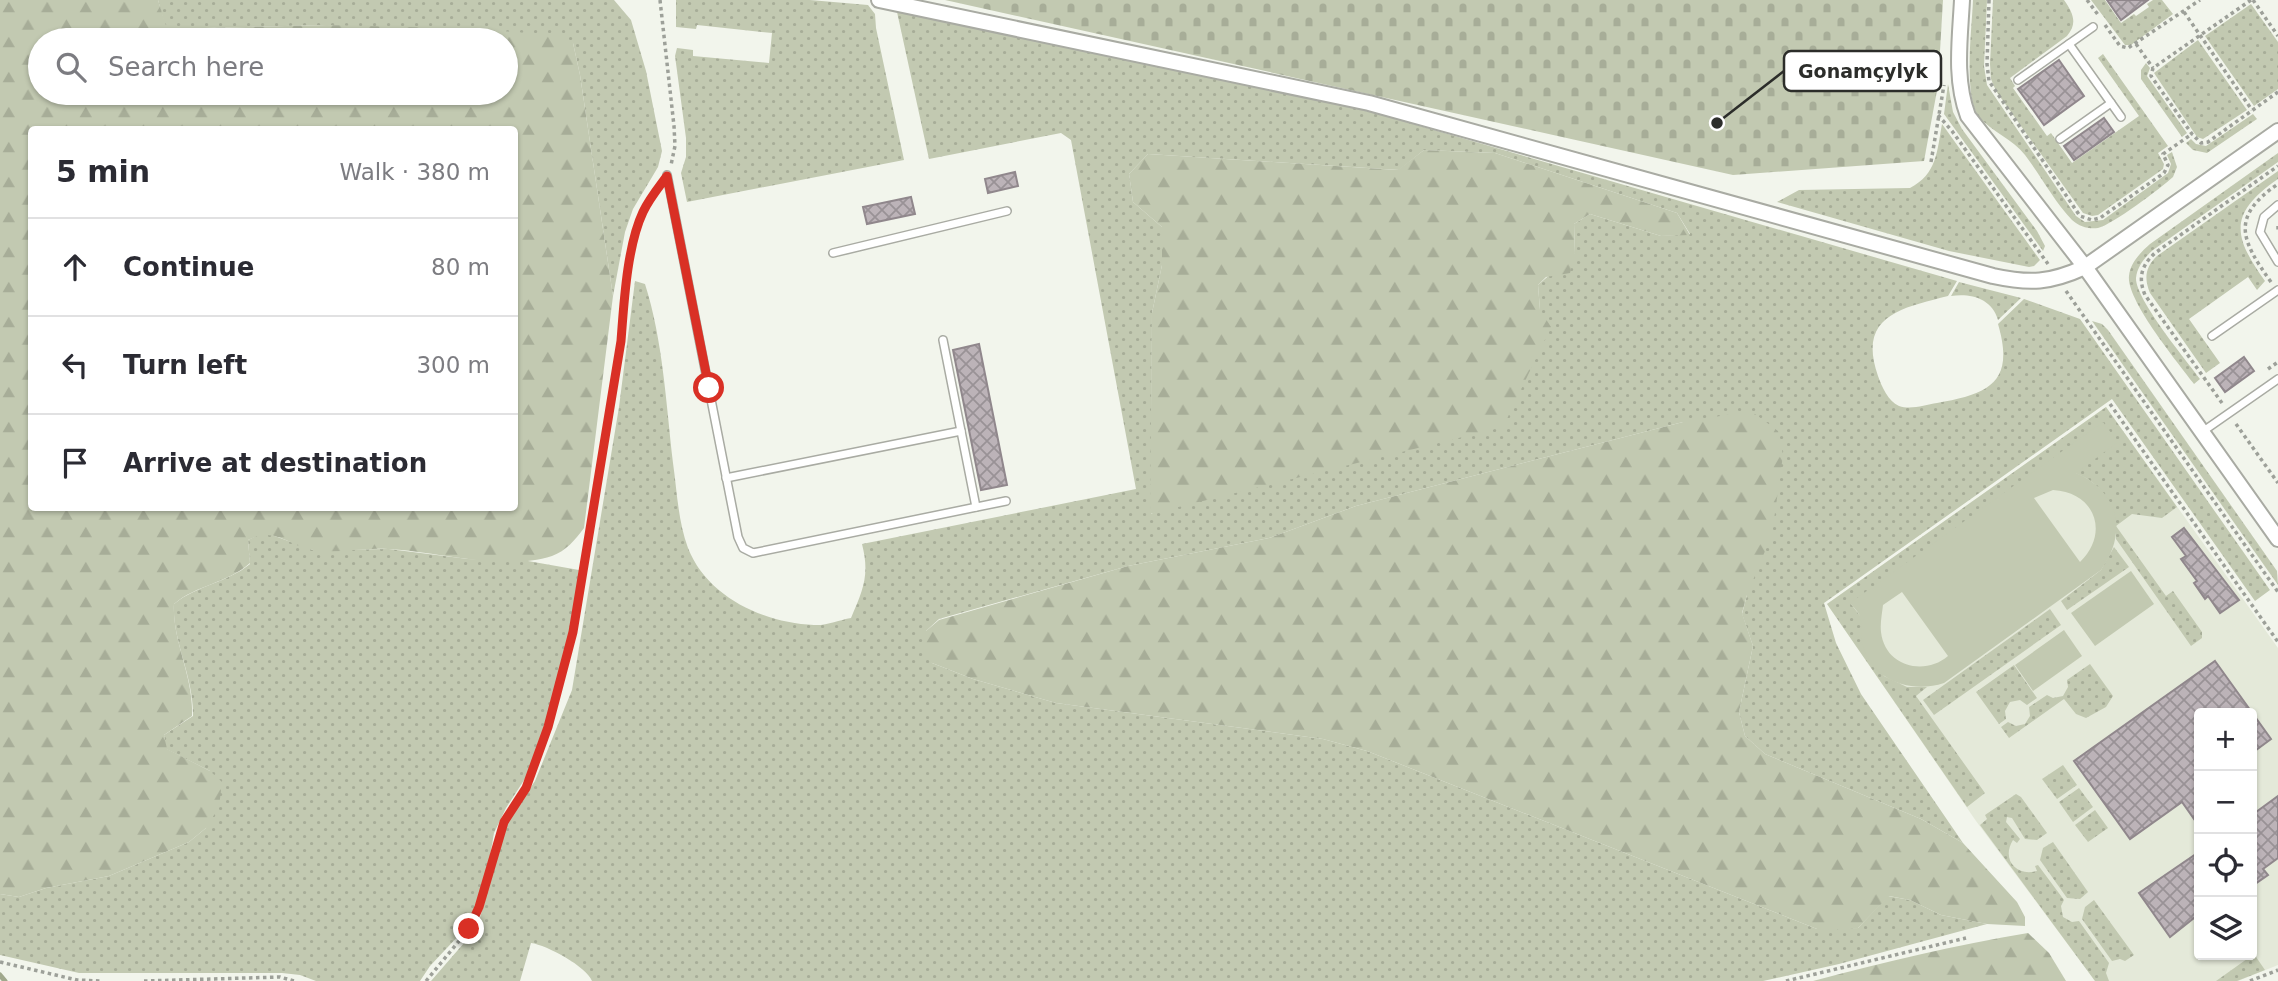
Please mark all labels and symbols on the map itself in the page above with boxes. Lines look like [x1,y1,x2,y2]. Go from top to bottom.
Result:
callout: Gonamçylyk [1784,51,1941,91]
text: Gonamçylyk [1798,60,1928,82]
route start [693,372,724,403]
route end [453,913,484,944]

